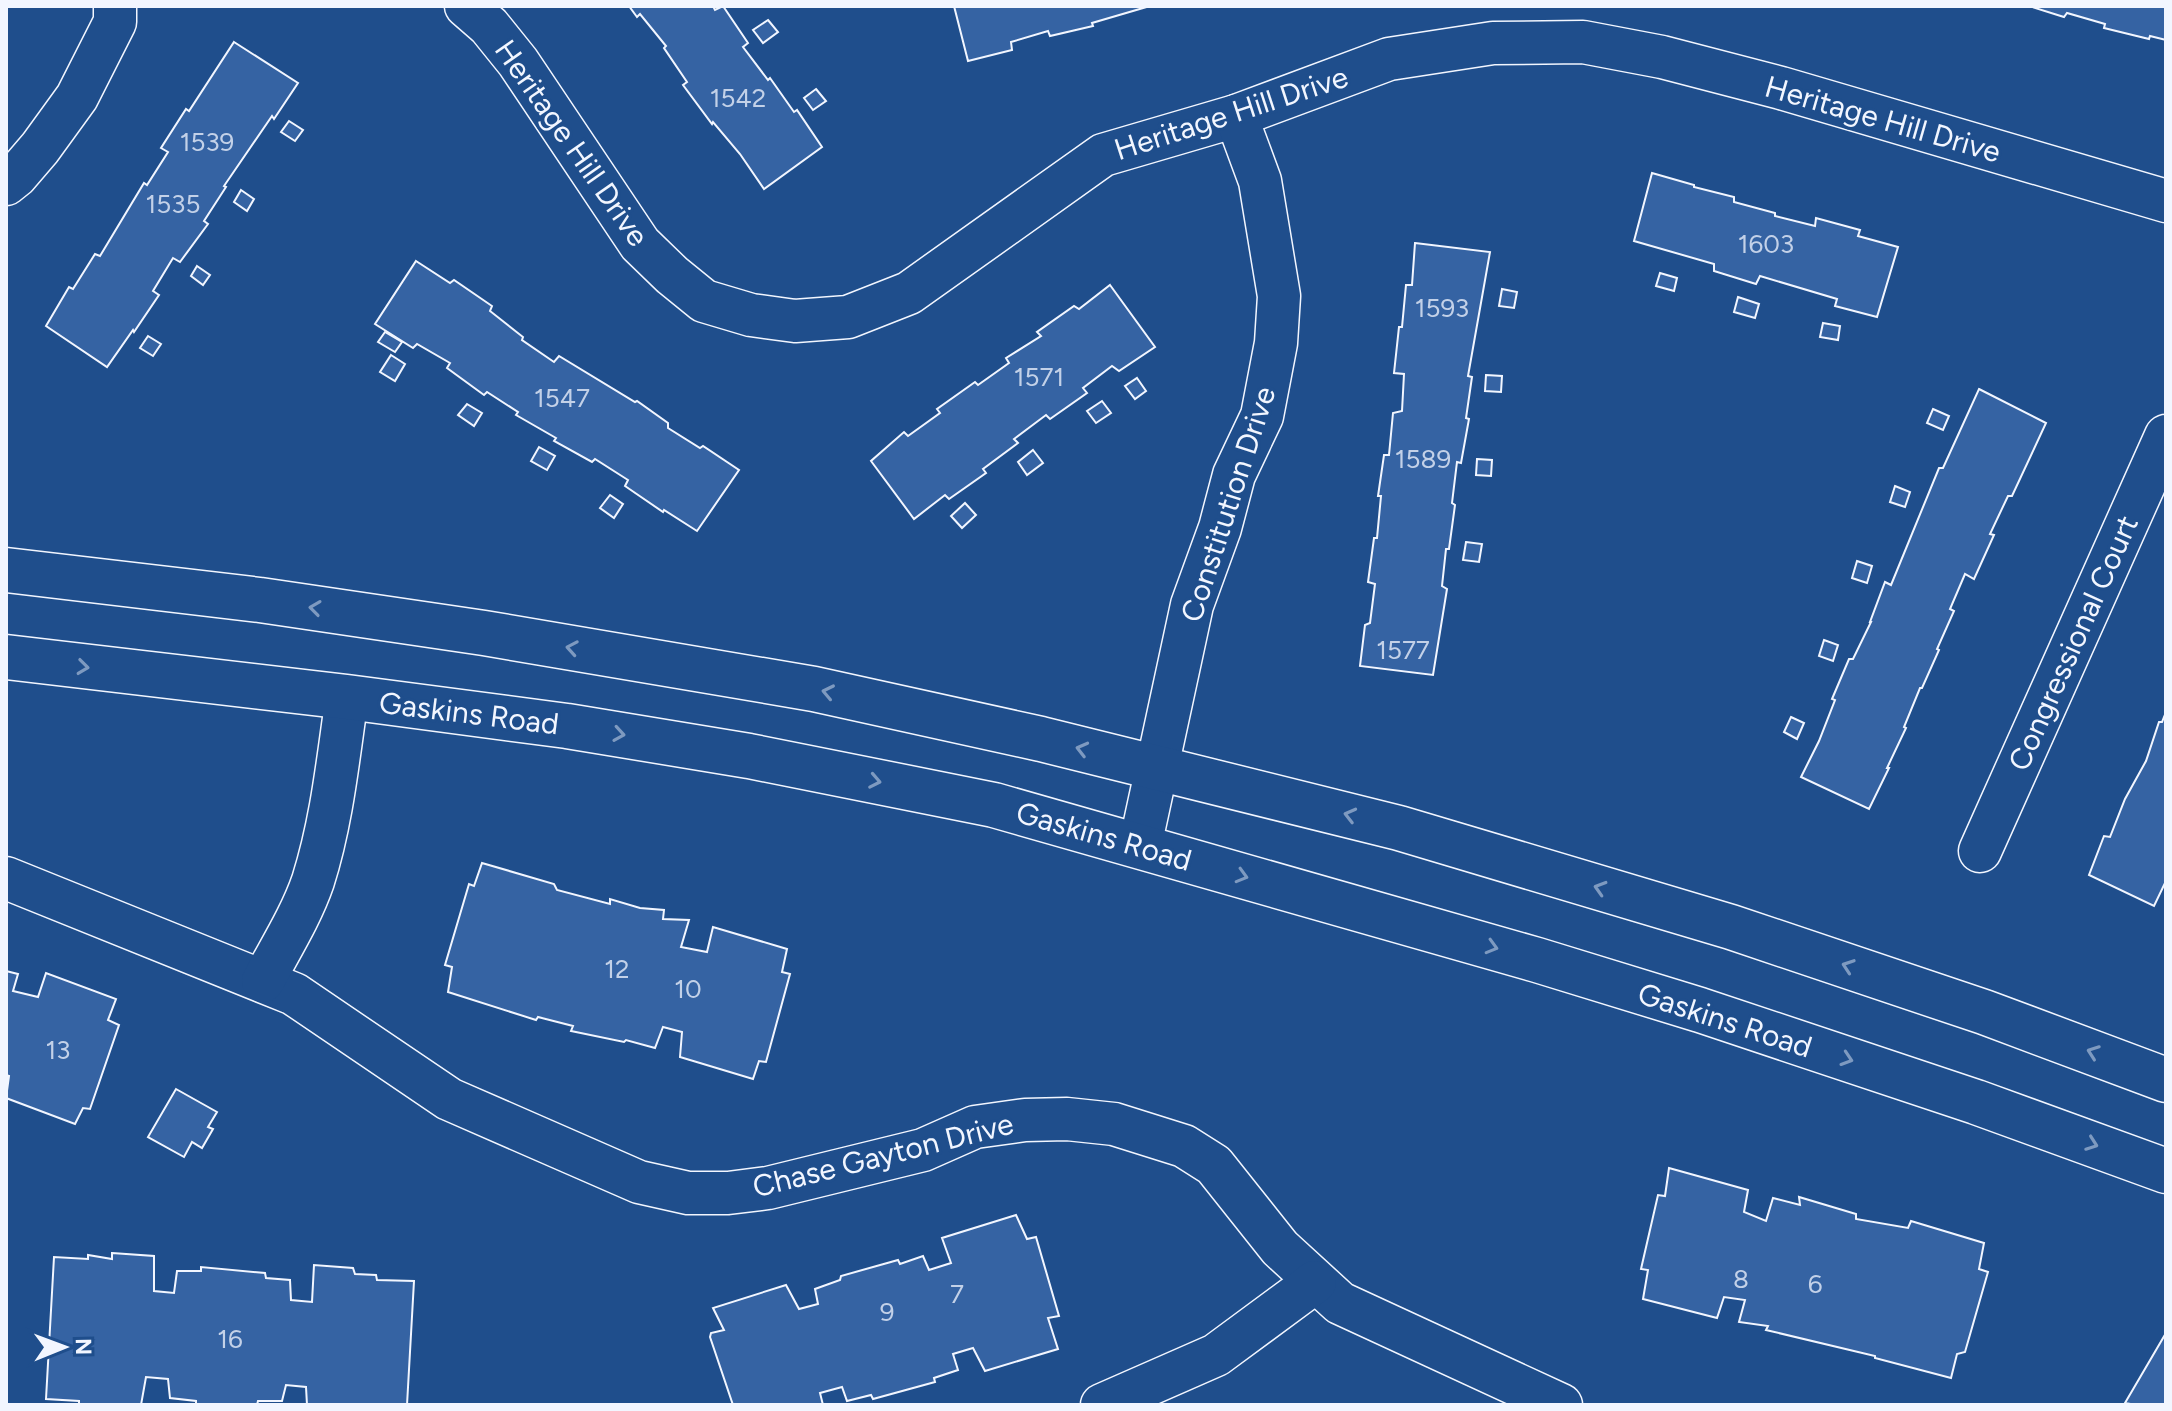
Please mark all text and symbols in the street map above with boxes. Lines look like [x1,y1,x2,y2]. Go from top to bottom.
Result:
street label: Heritage Hill Drive [487,33,657,253]
street label: Heritage Hill Drive [1110,58,1352,168]
street label: Heritage Hill Drive [1761,68,2005,170]
house number: 1542 [710,82,766,114]
house number: 1539 [180,126,234,158]
house number: 1535 [146,188,200,220]
house number: 1603 [1738,228,1794,260]
house number: 1593 [1415,292,1469,324]
house number: 1571 [1014,361,1064,393]
house number: 1547 [534,382,590,414]
street label: Constitution Drive [1172,382,1284,626]
house number: 1589 [1395,443,1451,475]
street label: Congressional Court [2000,510,2146,776]
one-way arrow [308,600,322,617]
house number: 1577 [1376,634,1430,666]
one-way arrow [565,640,579,657]
one-way arrow [77,658,90,675]
street label: Gaskins Road [377,684,561,742]
one-way arrow [822,684,835,701]
one-way arrow [612,725,626,742]
one-way arrow [1075,741,1089,758]
one-way arrow [868,772,881,789]
street label: Gaskins Road [1012,793,1196,879]
one-way arrow [1344,808,1357,825]
one-way arrow [1235,866,1248,883]
one-way arrow [1593,881,1607,897]
one-way arrow [1484,938,1498,954]
house number: 12 [604,953,630,985]
one-way arrow [1841,960,1855,976]
house number: 10 [674,973,702,1005]
street label: Gaskins Road [1633,974,1817,1066]
house number: 13 [46,1034,70,1066]
one-way arrow [2087,1045,2101,1062]
one-way arrow [1839,1050,1853,1066]
street label: Chase Gayton Drive [749,1105,1017,1205]
one-way arrow [2084,1134,2098,1151]
house number: 8 [1733,1263,1749,1295]
house number: 6 [1808,1268,1822,1300]
house number: 7 [950,1278,964,1310]
house number: 9 [880,1296,894,1328]
north arrow [24,1307,104,1387]
house number: 16 [217,1323,243,1355]
text: N [70,1338,97,1355]

